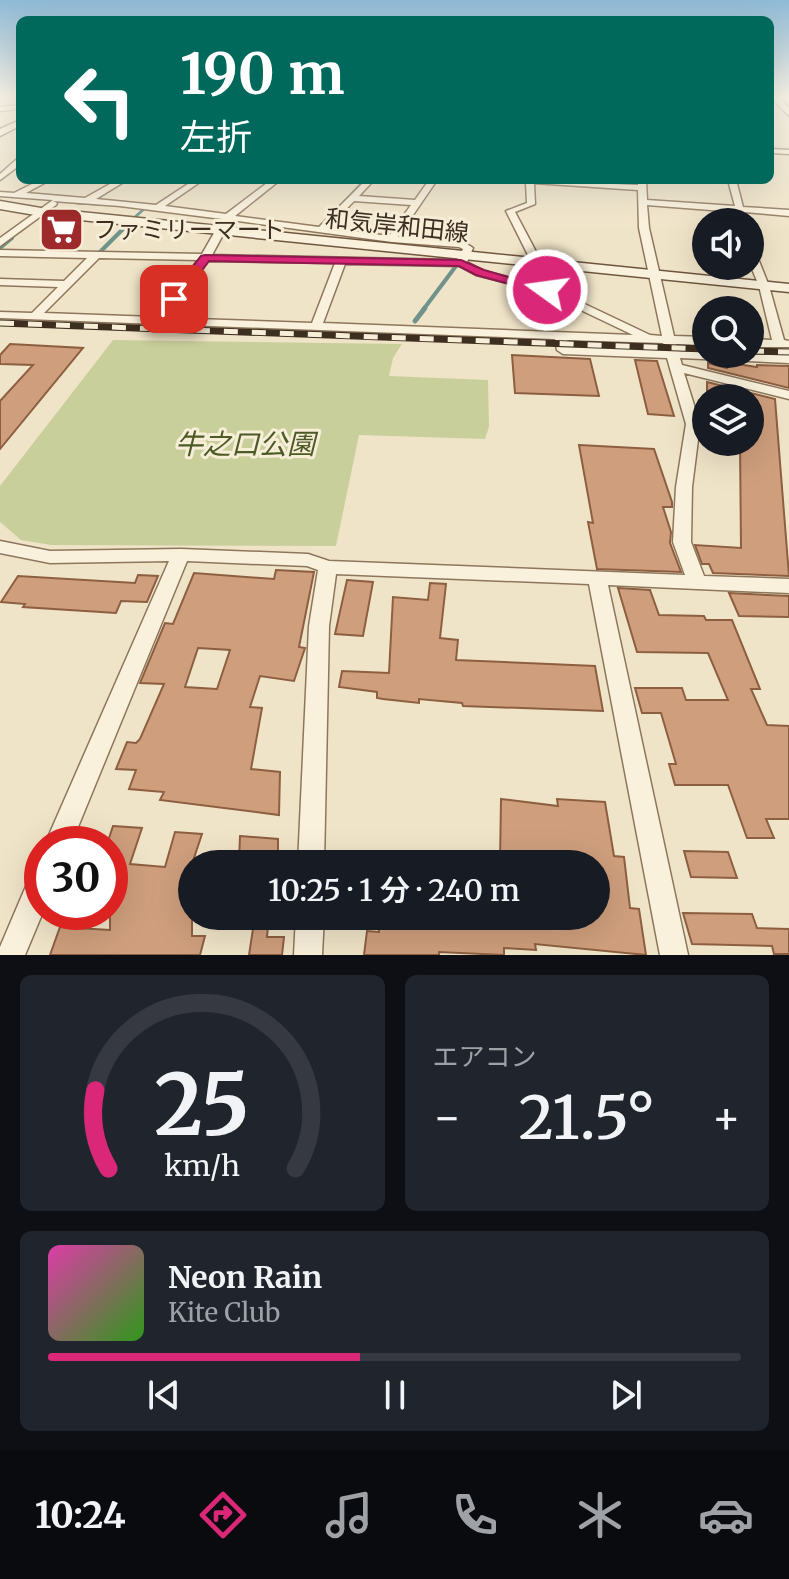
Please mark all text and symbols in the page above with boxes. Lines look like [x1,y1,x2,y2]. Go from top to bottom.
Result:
text: 190 m [180,39,345,109]
icon: left [48,48,152,152]
text: 左折 [180,115,252,160]
street label: 和気岸和田線 [324,203,470,248]
supermarket icon: ファミリーマート [38,206,86,254]
map controls [692,208,764,456]
button: sound [692,208,764,280]
place label: ファミリーマート [93,214,285,245]
position arrow [505,248,589,332]
pin [140,265,208,333]
icon: arrive [152,277,196,321]
button: search [692,296,764,368]
button: layers [692,384,764,456]
park label: 牛之口公園 [175,426,319,462]
speed limit sign: 30 [24,826,128,930]
text: 10:25 · 1 分 · 240 m [268,871,520,909]
text: エアコン [433,1040,537,1073]
text: 25 [155,1053,250,1158]
text: 21.5° [519,1080,655,1155]
text: − [433,1090,462,1145]
text: + [712,1090,741,1145]
text: km/h [164,1148,240,1184]
text: Neon Rain [168,1258,322,1296]
text: Kite Club [168,1296,280,1329]
icon: previous [142,1373,186,1417]
icon: pause [373,1373,417,1417]
icon: next [604,1373,648,1417]
icon: directions [195,1487,251,1543]
icon: music [321,1487,377,1543]
icon: phone [447,1487,503,1543]
icon: climate [572,1487,628,1543]
icon: car [698,1487,754,1543]
text: 10:24 [35,1493,126,1538]

